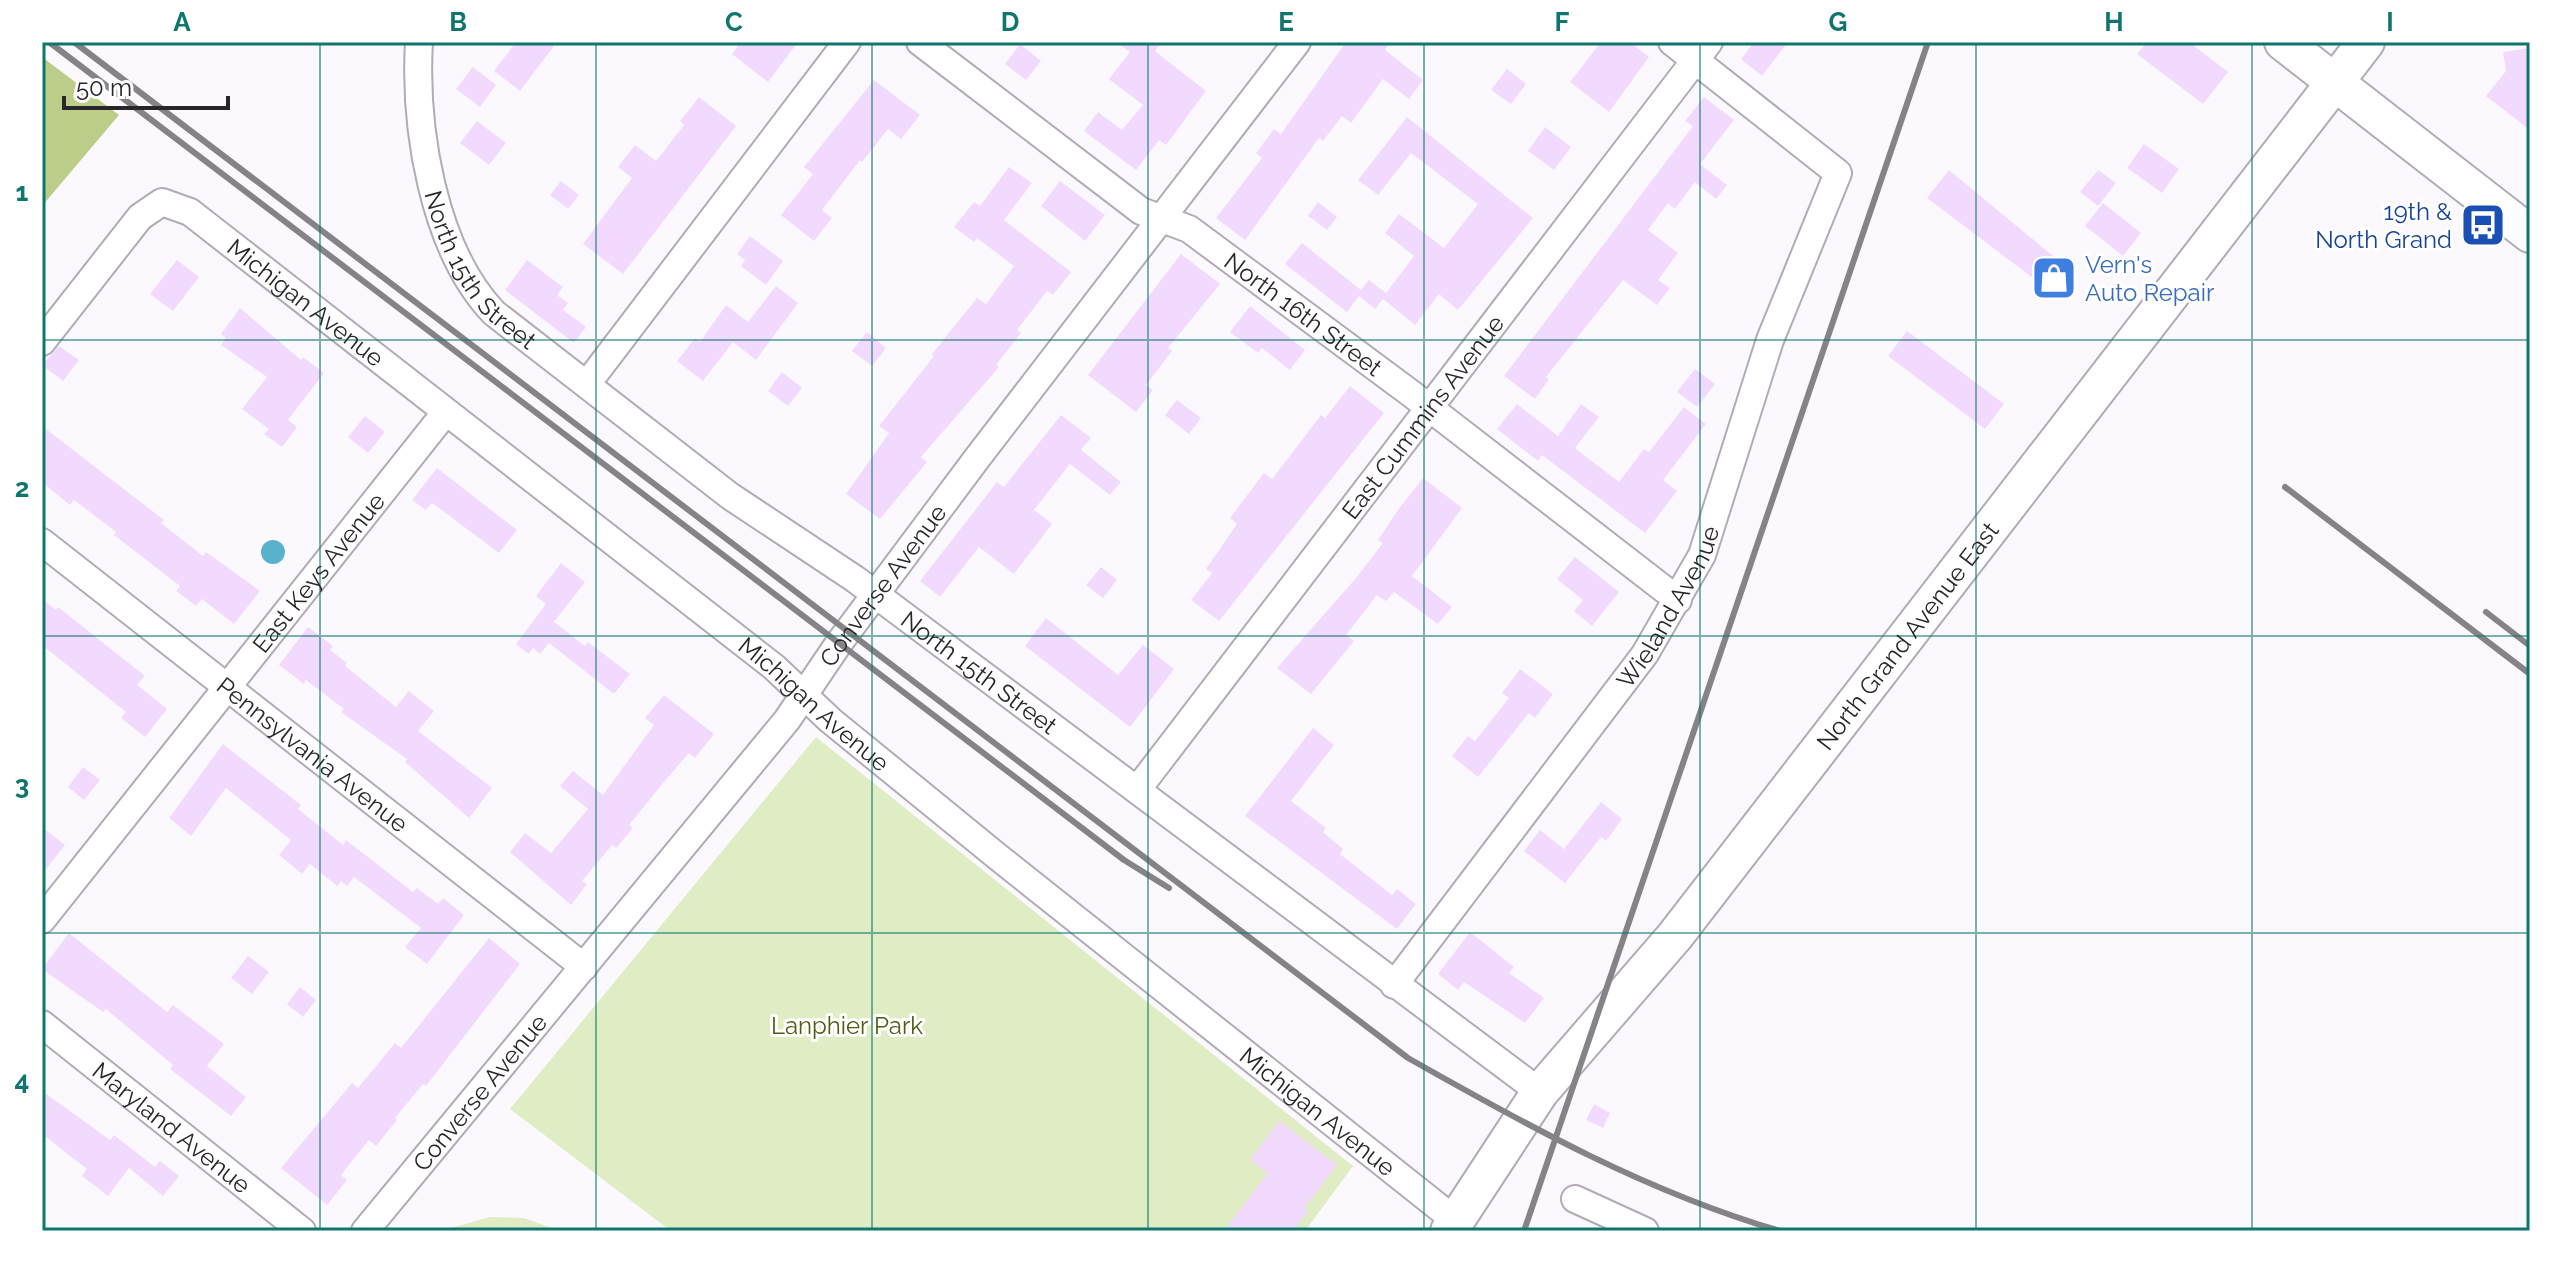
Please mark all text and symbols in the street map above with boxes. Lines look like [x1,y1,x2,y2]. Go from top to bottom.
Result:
text: A [173,7,191,37]
text: B [449,7,467,37]
text: C [725,7,743,37]
text: D [1001,7,1019,37]
text: E [1278,7,1294,37]
text: F [1555,7,1570,37]
text: G [1829,7,1847,37]
text: H [2104,7,2124,37]
text: I [2386,7,2394,37]
scale bar [64,60,228,110]
text: 50 m [76,73,132,102]
text: 1 [16,177,29,207]
street label: North 15th Street [419,187,542,355]
place label: 19th & North Grand [2315,197,2452,254]
bus stop icon: 19th & North Grand [2459,201,2507,249]
street label: Michigan Avenue [222,232,390,372]
street label: North 16th Street [1219,246,1388,382]
place label: Vern's Auto Repair [2085,250,2215,307]
shop icon: Vern's Auto Repair [2030,254,2078,302]
street label: East Cummins Avenue [1335,309,1510,524]
text: 2 [15,473,29,503]
street label: East Keys Avenue [246,487,391,658]
street label: Converse Avenue [813,498,952,672]
street label: North Grand Avenue East [1810,516,2004,755]
street label: Wieland Avenue [1610,522,1725,694]
street label: North 15th Street [896,604,1063,740]
street label: Michigan Avenue [733,631,895,777]
street label: Pennsylvania Avenue [211,670,414,838]
text: 3 [15,770,29,800]
street label: Converse Avenue [406,1008,553,1177]
park label: Lanphier Park [771,1011,923,1040]
street label: Michigan Avenue [1234,1041,1401,1182]
street label: Maryland Avenue [87,1056,257,1199]
text: 4 [15,1066,29,1096]

